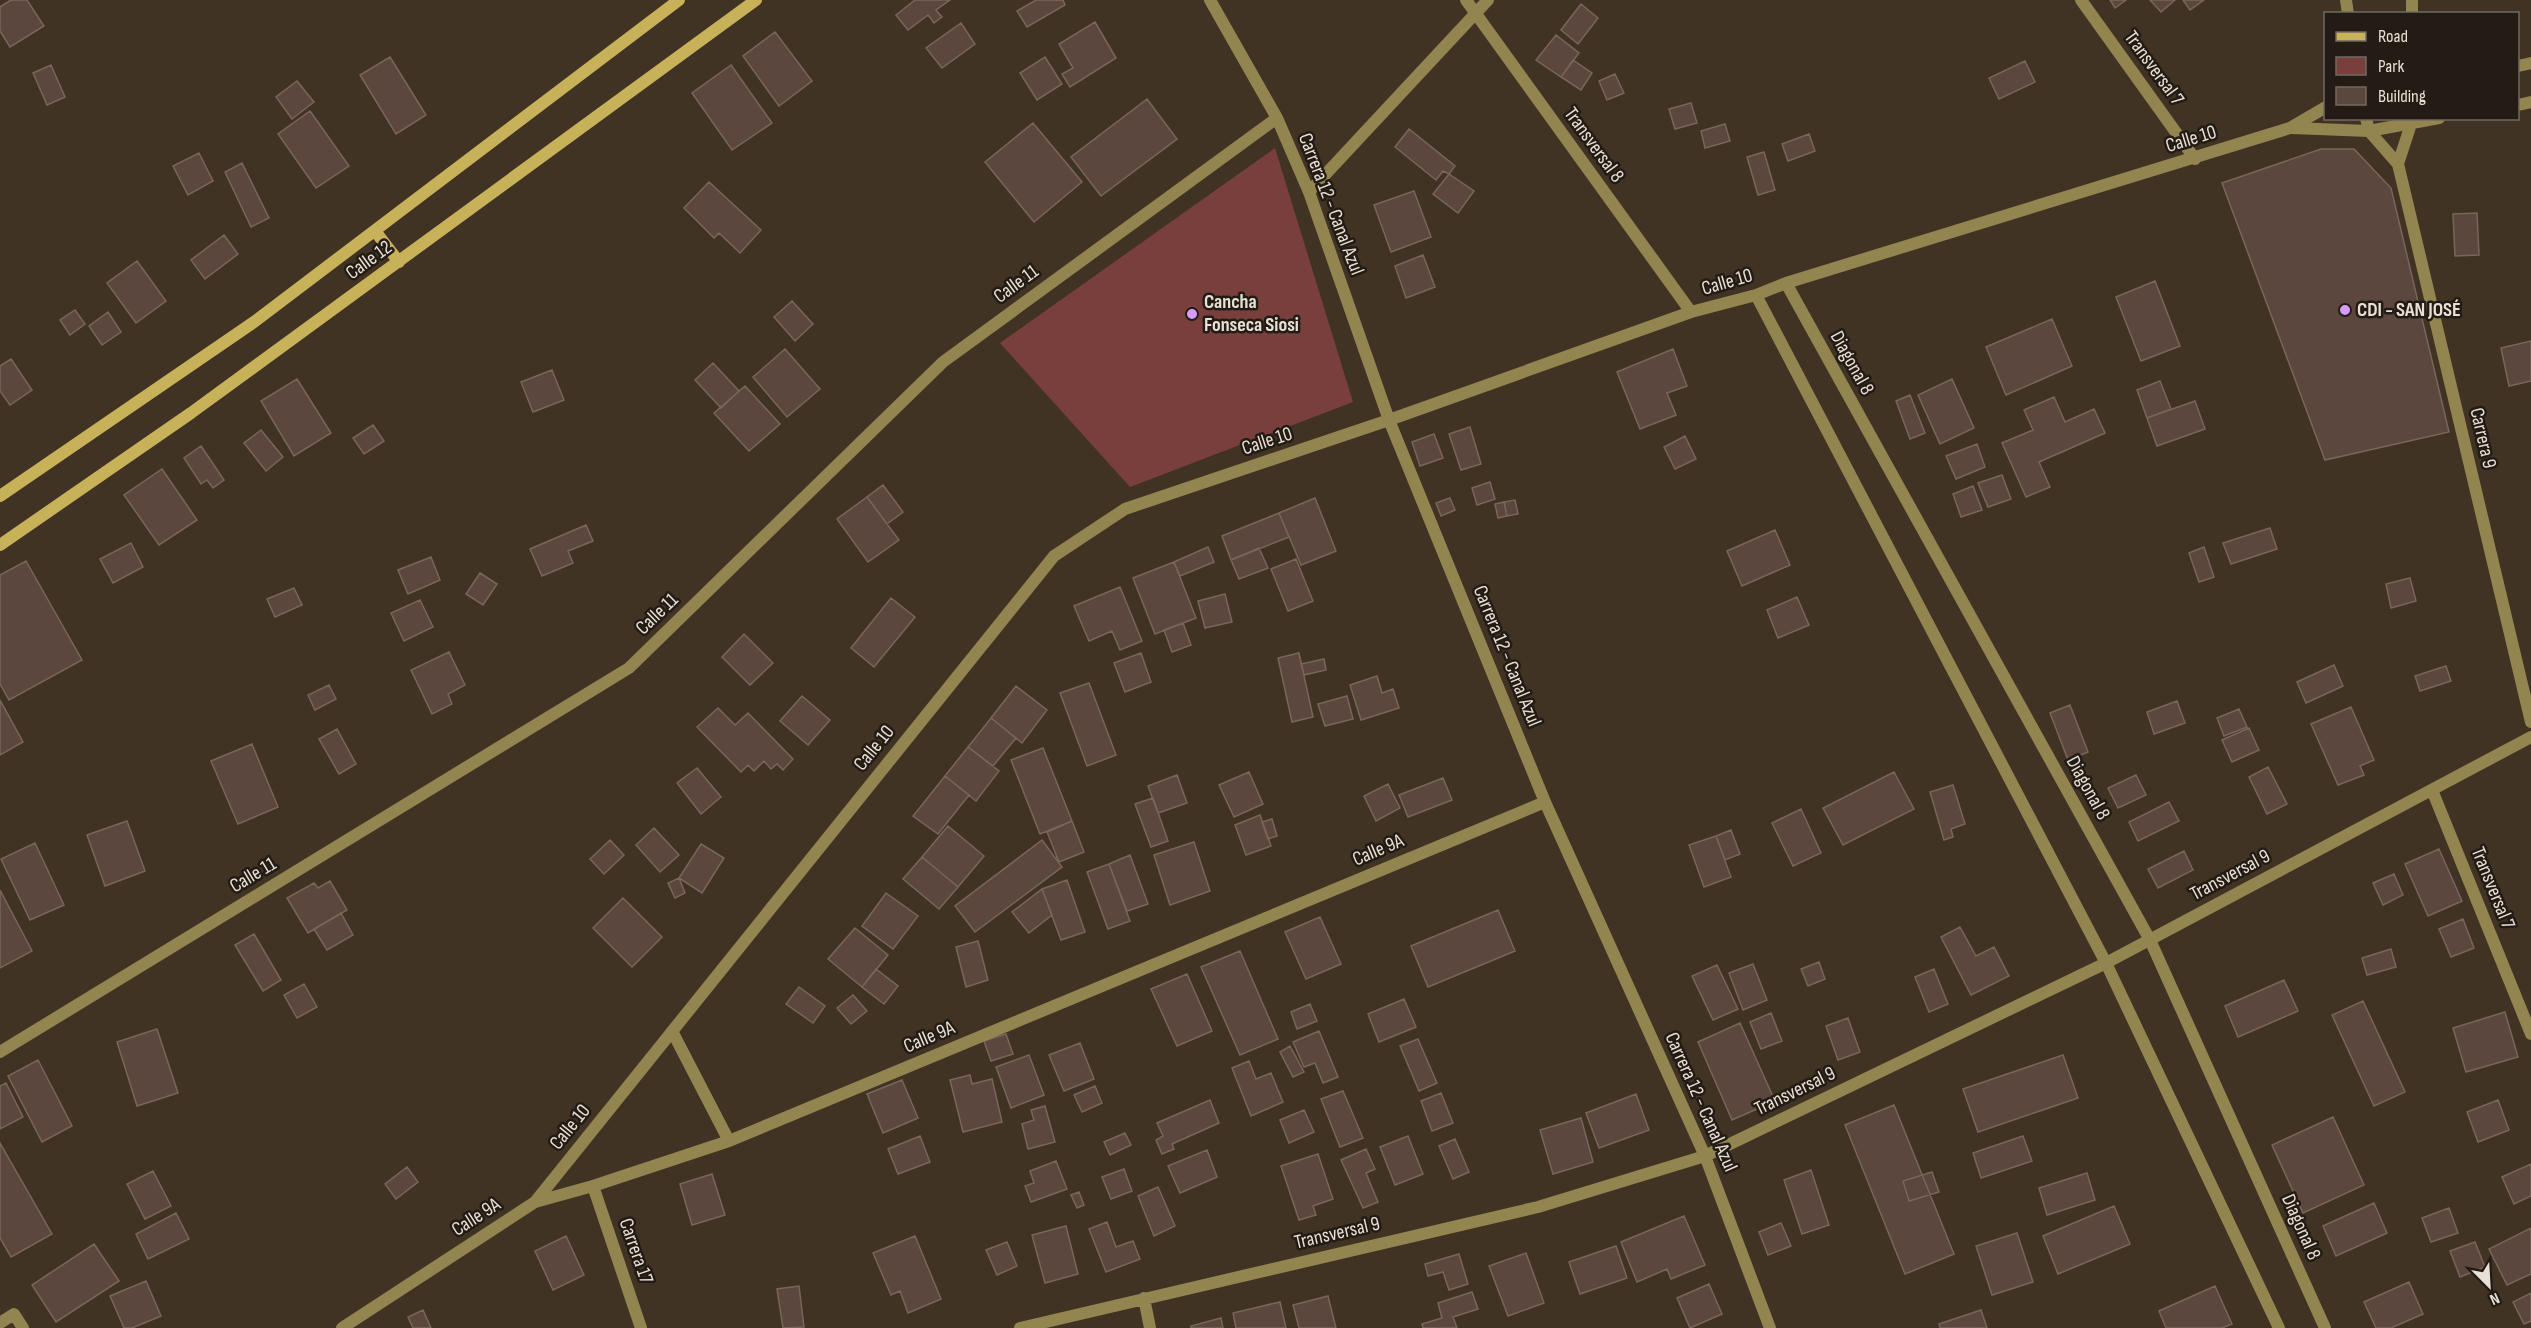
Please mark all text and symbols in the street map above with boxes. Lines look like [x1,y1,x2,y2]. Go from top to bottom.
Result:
legend [2324,12,2519,120]
street label: Transversal 7 [2119,26,2189,110]
text: Road [2378,26,2408,47]
text: Park [2378,56,2404,77]
text: Building [2378,86,2426,107]
street label: Transversal 8 [1559,103,1629,187]
street label: Calle 10 [2163,120,2219,158]
street label: Carrera 12 - Canal Azul [1293,130,1369,278]
street label: Calle 12 [341,235,397,285]
street label: Calle 11 [989,260,1043,308]
street label: Calle 10 [1699,263,1755,301]
place label: Cancha Fonseca Siosi [1204,290,1299,337]
place label: CDI - SAN JOSÉ [2357,298,2461,322]
marker: CDI - SAN JOSÉ [2338,303,2352,317]
marker: Cancha Fonseca Siosi [1185,307,1199,321]
street label: Diagonal 8 [1825,327,1879,399]
street label: Carrera 9 [2464,405,2502,471]
street label: Calle 10 [1239,422,1295,460]
street label: Carrera 12 - Canal Azul [1468,582,1546,730]
street label: Calle 11 [631,588,683,640]
street label: Calle 10 [848,720,900,776]
street label: Diagonal 8 [2061,752,2115,824]
street label: Calle 9A [1349,828,1408,871]
street label: Transversal 9 [2186,844,2274,906]
street label: Transversal 7 [2466,844,2520,932]
street label: Calle 11 [226,852,280,898]
street label: Calle 9A [900,1015,959,1058]
street label: Carrera 12 - Canal Azul [1660,1029,1742,1175]
street label: Transversal 9 [1751,1061,1839,1121]
street label: Calle 10 [544,1099,596,1155]
street label: Diagonal 8 [2276,1190,2326,1264]
street label: Calle 9A [447,1192,505,1242]
street label: Transversal 9 [1292,1212,1382,1254]
street label: Carrera 17 [614,1215,658,1287]
north arrow [2459,1256,2519,1316]
text: N [2487,1288,2502,1309]

